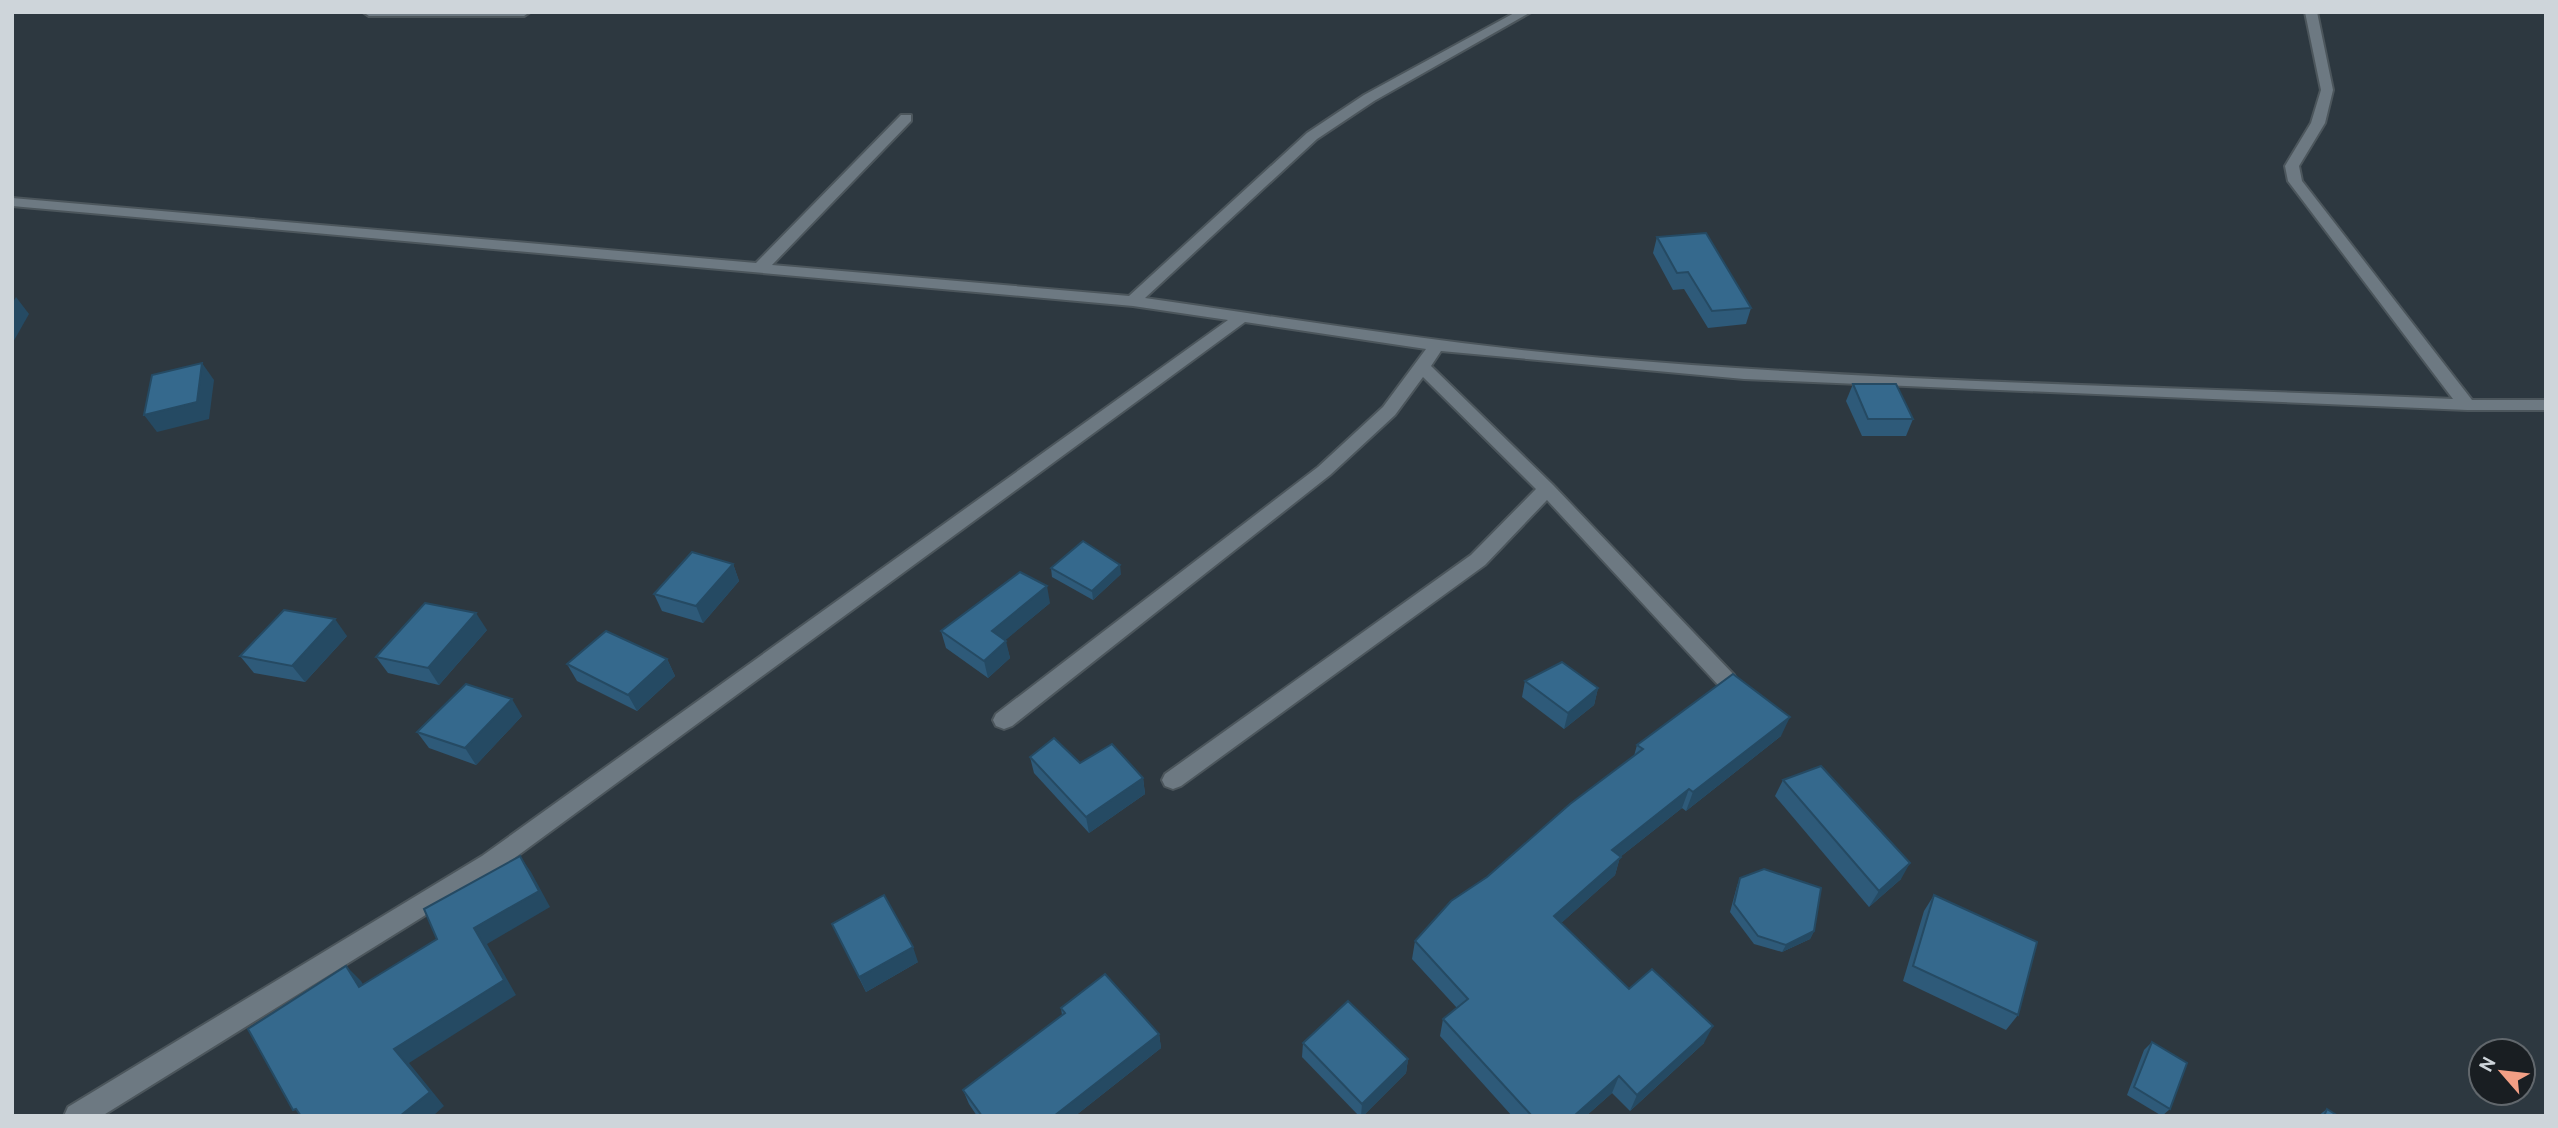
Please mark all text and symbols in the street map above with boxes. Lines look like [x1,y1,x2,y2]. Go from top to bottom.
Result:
north arrow [2467,1037,2537,1107]
text: N [2474,1053,2501,1076]

